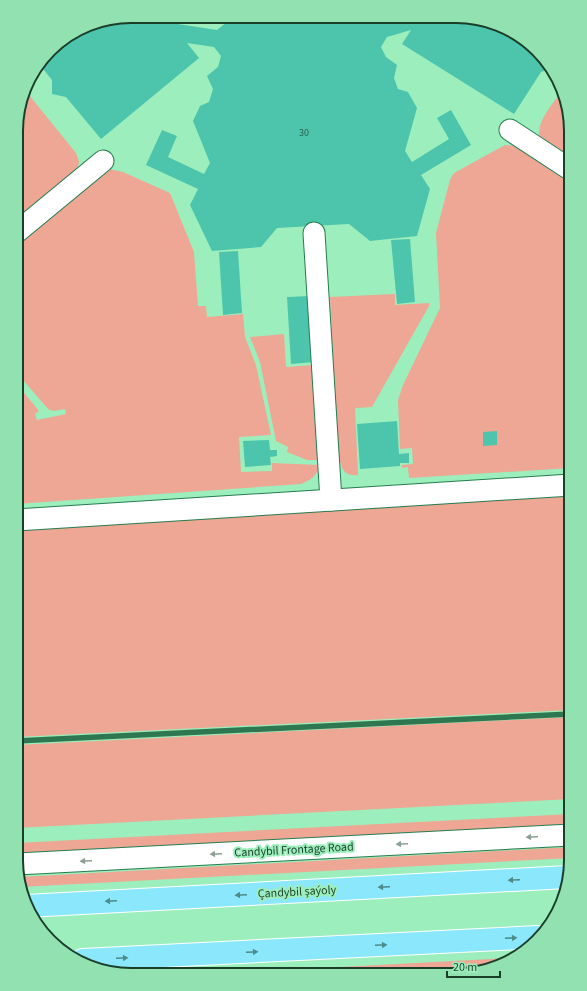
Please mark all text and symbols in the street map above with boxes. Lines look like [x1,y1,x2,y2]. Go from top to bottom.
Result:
house number: 30 [299,126,309,140]
one-way arrow [525,834,538,840]
street label: Candybil Frontage Road [234,838,354,862]
one-way arrow [395,841,408,847]
one-way arrow [210,850,222,857]
one-way arrow [80,857,92,864]
one-way arrow [507,877,520,883]
street label: Çandybil şaýoly [257,881,337,903]
one-way arrow [377,884,390,890]
one-way arrow [235,891,247,898]
one-way arrow [105,898,117,905]
one-way arrow [505,935,518,941]
one-way arrow [375,941,387,948]
one-way arrow [246,948,258,955]
scale bar [447,953,500,979]
one-way arrow [116,955,128,962]
text: 20 m [453,959,477,976]

